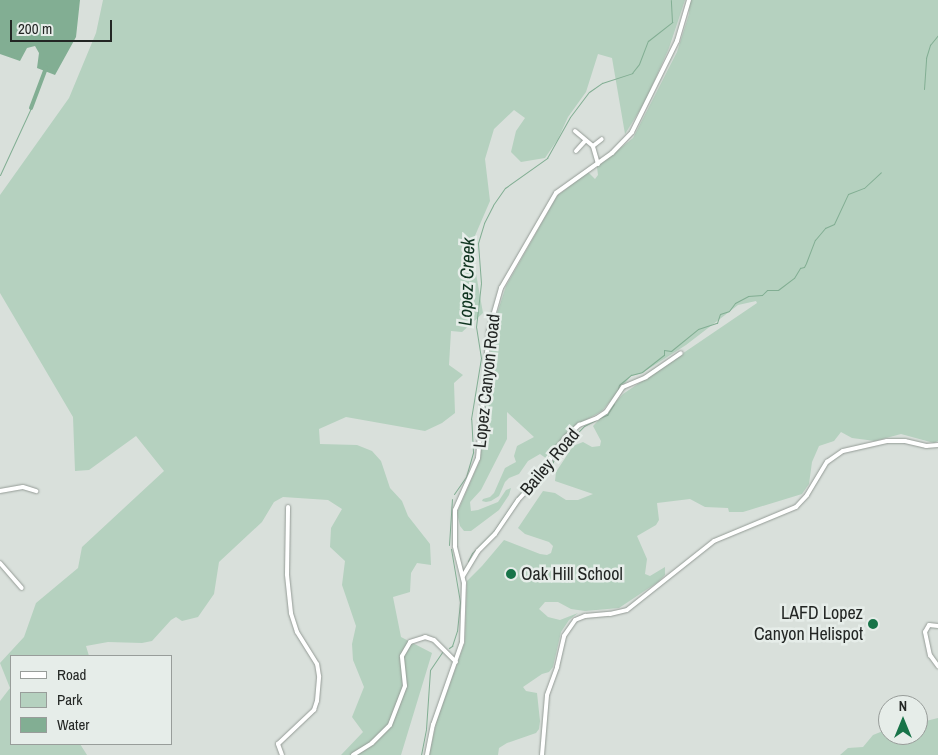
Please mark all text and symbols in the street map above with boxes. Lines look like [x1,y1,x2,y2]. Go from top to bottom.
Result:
scale bar [12,10,115,42]
text: 200 m [18,18,52,39]
water label: Lopez Creek [454,237,480,327]
street label: Lopez Canyon Road [469,313,505,449]
street label: Bailey Road [516,424,584,500]
place label: Oak Hill School [521,563,623,585]
marker: Oak Hill School [505,568,517,580]
place label: LAFD Lopez Canyon Helispot [754,603,863,646]
marker: LAFD Lopez Canyon Helispot [867,618,879,630]
legend [10,655,172,745]
text: Road [57,664,86,685]
text: Park [57,689,82,710]
north arrow [878,695,928,745]
text: N [899,697,907,715]
text: Water [57,714,89,735]

